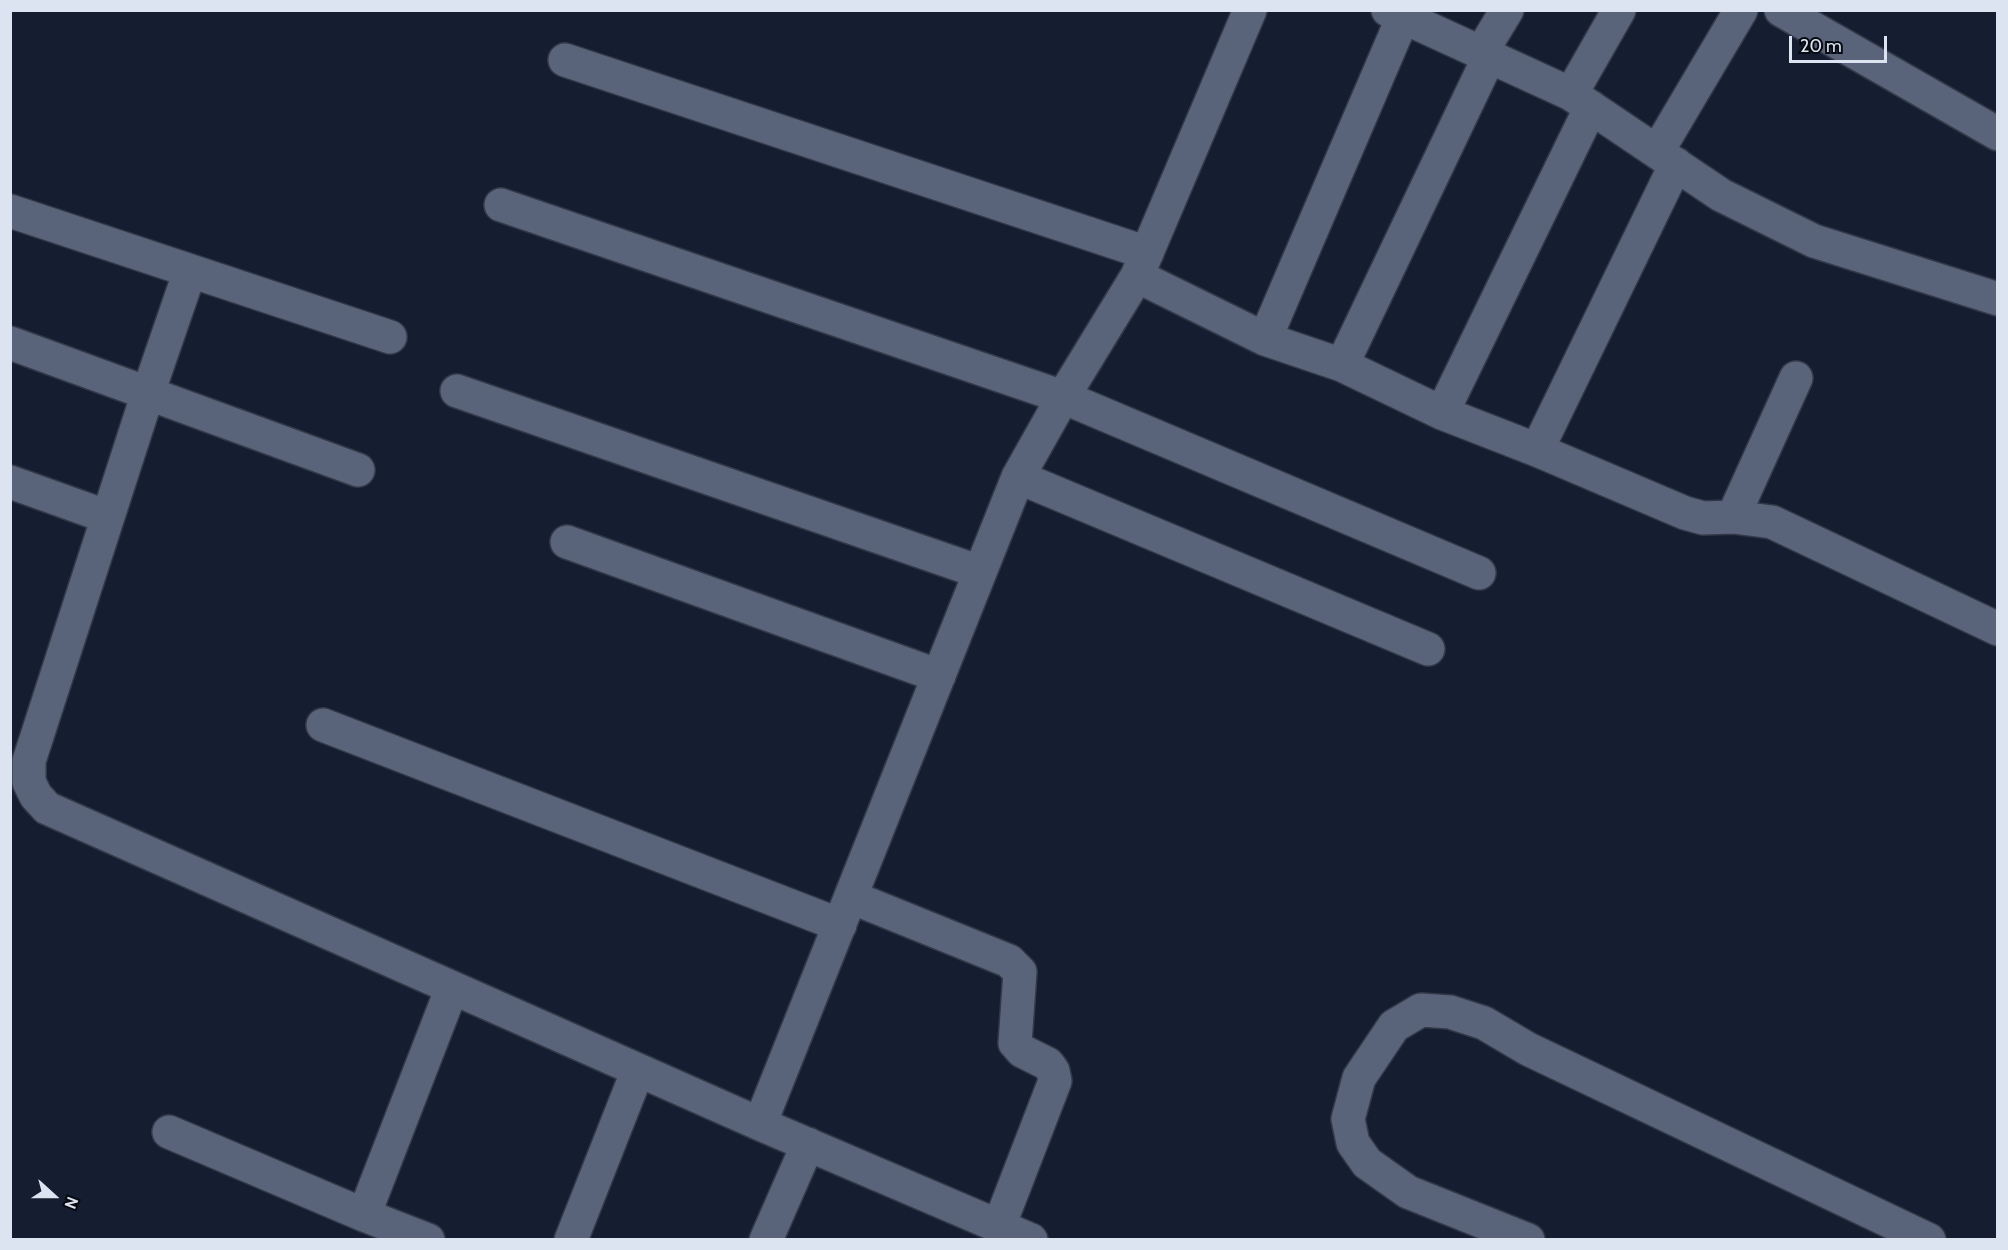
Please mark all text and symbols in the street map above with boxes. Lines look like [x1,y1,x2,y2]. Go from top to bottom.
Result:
scale bar [1792,24,1890,62]
text: 20 m [1800,35,1842,57]
north arrow [24,1166,84,1226]
text: N [60,1194,82,1211]

